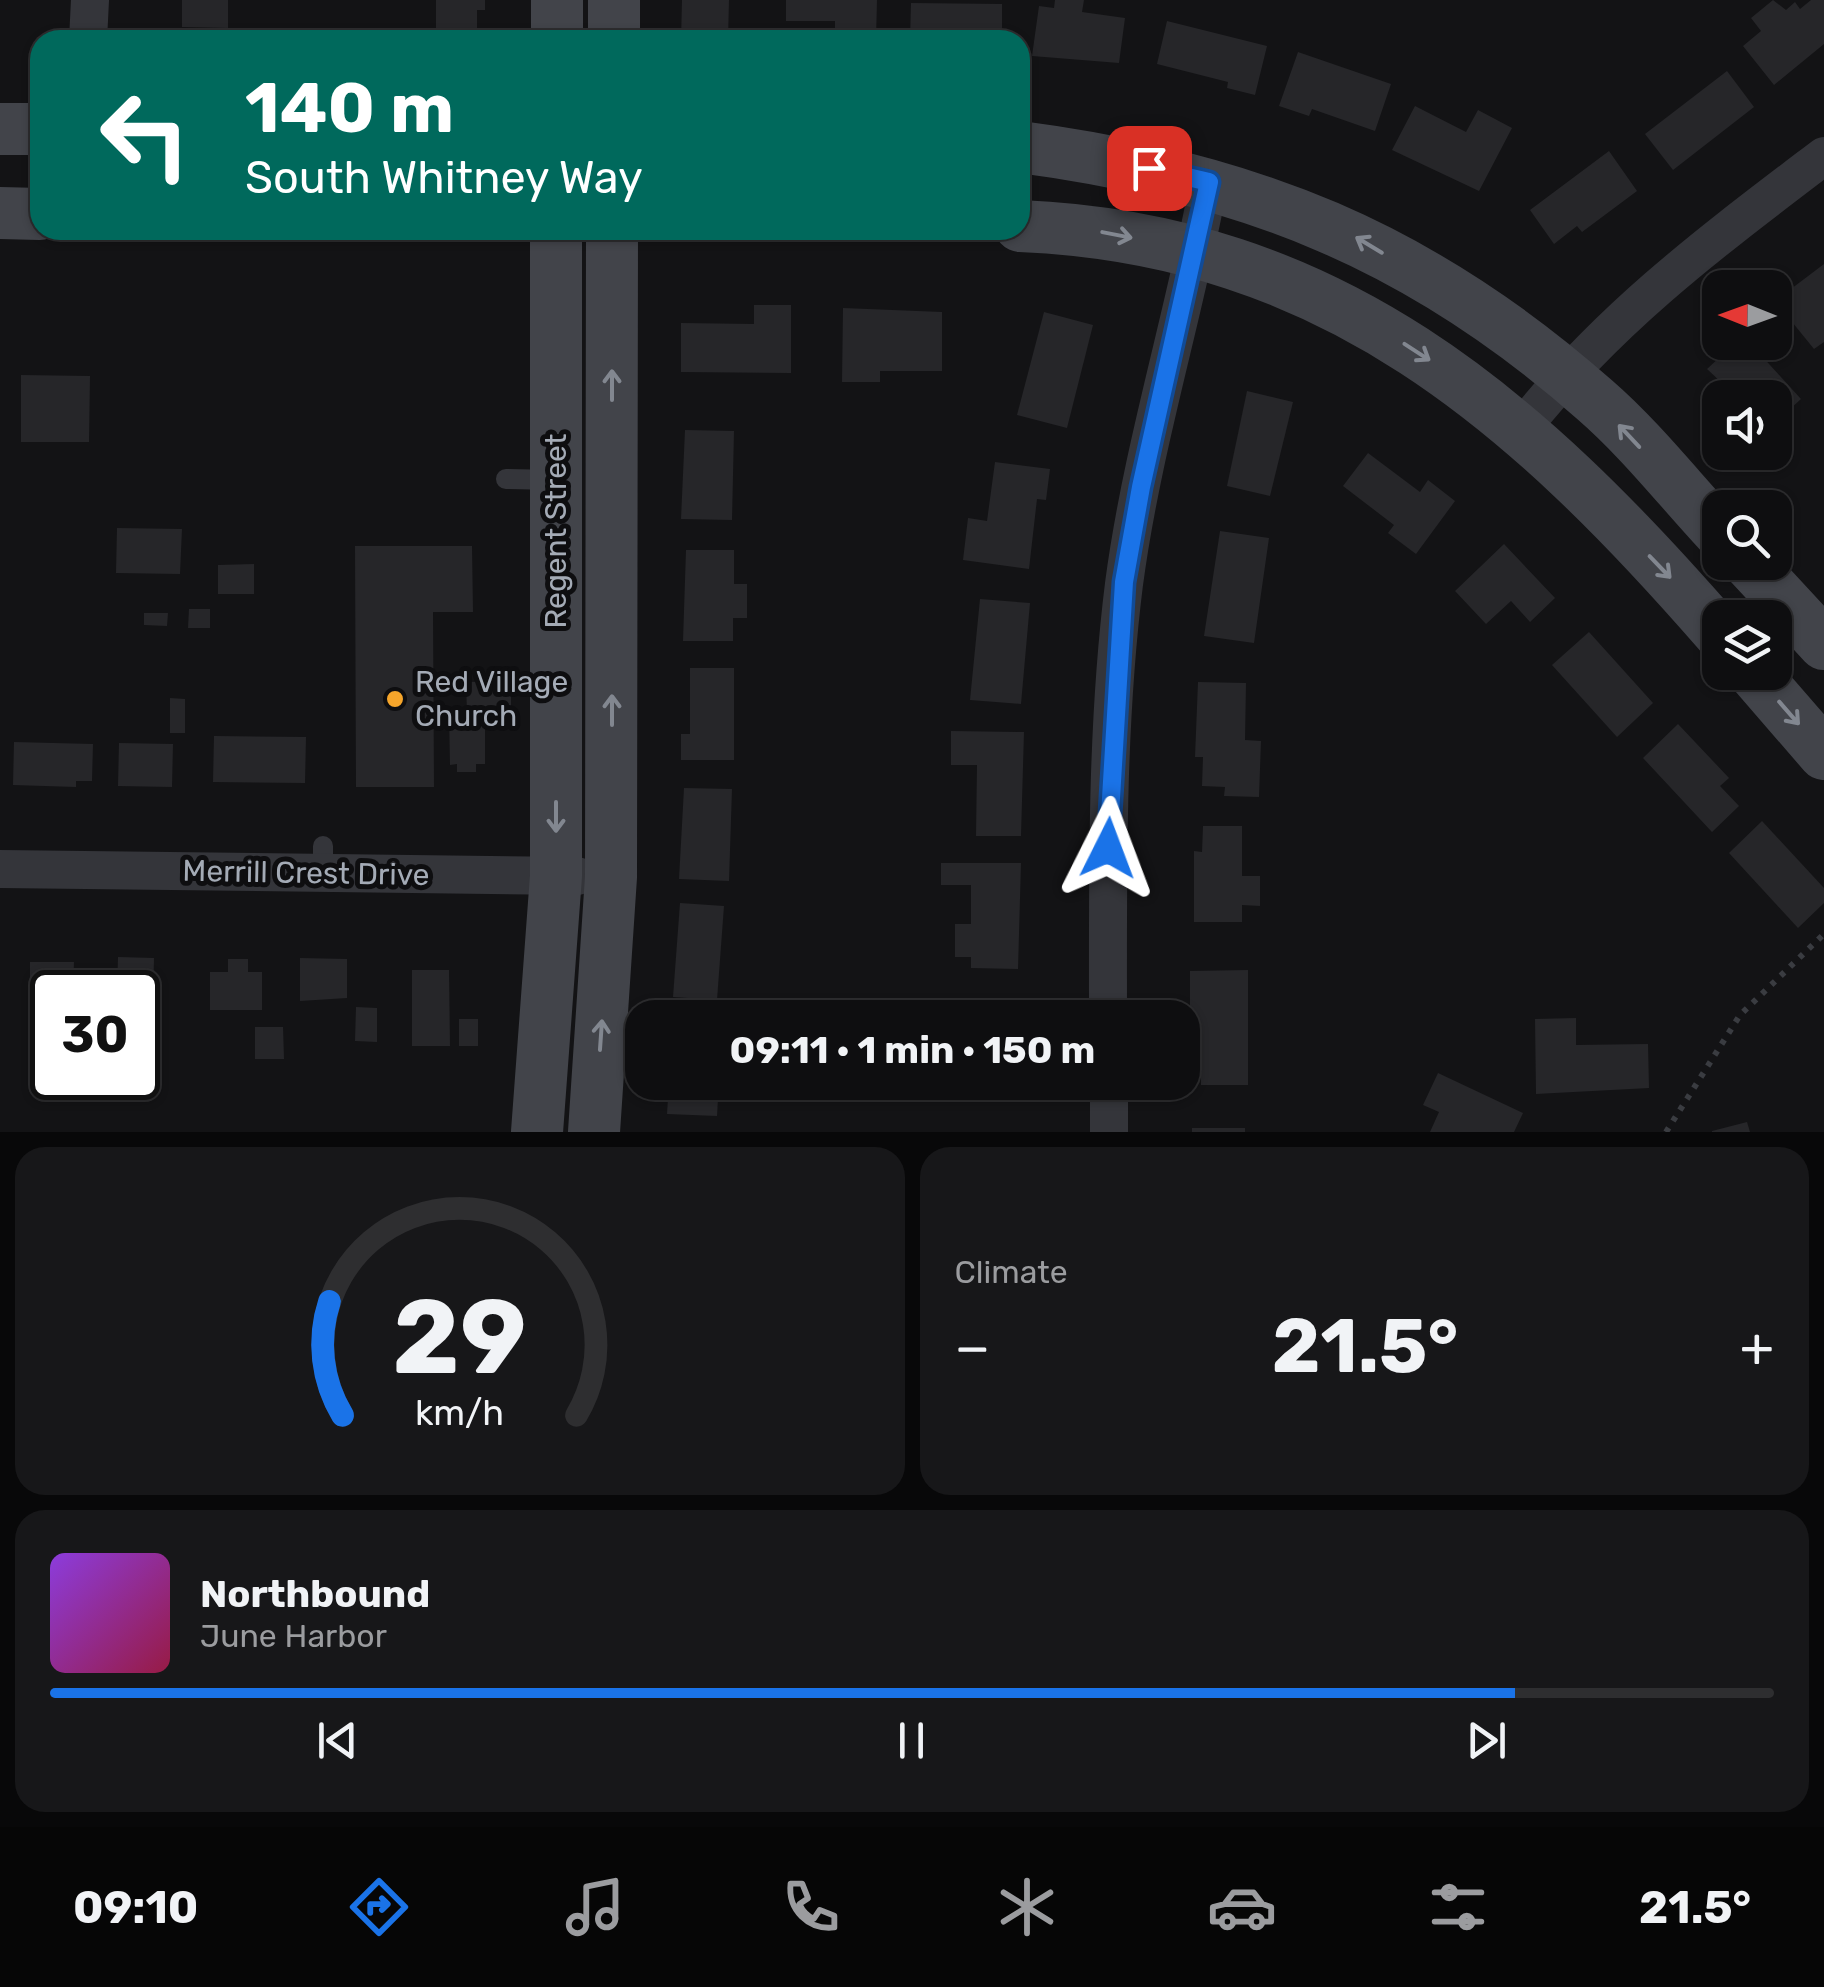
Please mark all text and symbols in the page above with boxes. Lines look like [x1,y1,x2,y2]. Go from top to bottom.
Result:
text: 140 m [245,67,454,150]
icon: left [80,70,210,200]
pin [1107,126,1192,211]
icon: arrive [1122,141,1177,196]
text: South Whitney Way [245,151,643,204]
one-way arrow [1100,226,1133,245]
one-way arrow [1355,234,1384,254]
north arrow [1702,270,1792,360]
map controls [1702,270,1792,690]
one-way arrow [1403,341,1431,362]
one-way arrow [602,370,622,402]
button: sound [1702,380,1792,470]
one-way arrow [1618,424,1641,449]
street label: Regent Street [538,433,574,628]
button: search [1702,490,1792,580]
one-way arrow [1648,554,1672,578]
button: layers [1702,600,1792,690]
place label: Red Village Church [415,664,568,734]
marker: Red Village Church [384,688,406,710]
one-way arrow [602,695,621,727]
one-way arrow [1777,700,1800,725]
position arrow [1056,796,1160,900]
one-way arrow [546,800,566,833]
street label: Merrill Crest Drive [182,853,430,893]
speed limit sign: 30 [30,970,160,1100]
one-way arrow [592,1019,611,1051]
text: 09:11 · 1 min · 150 m [730,1027,1095,1073]
text: Climate [955,1253,1068,1291]
text: 29 [393,1276,527,1399]
text: 21.5° [1272,1302,1458,1391]
text: − [955,1315,990,1380]
text: + [1740,1315,1774,1380]
text: km/h [415,1392,504,1434]
text: Northbound [200,1571,430,1617]
text: June Harbor [200,1617,387,1655]
icon: previous [310,1713,365,1768]
icon: pause [884,1713,939,1768]
icon: next [1459,1713,1514,1768]
icon: directions [344,1872,414,1942]
icon: music [560,1872,630,1942]
icon: phone [776,1872,846,1942]
icon: climate [992,1872,1062,1942]
icon: car [1207,1872,1277,1942]
icon: filters [1423,1872,1493,1942]
text: 09:10 [73,1881,198,1934]
text: 21.5° [1639,1881,1751,1934]

